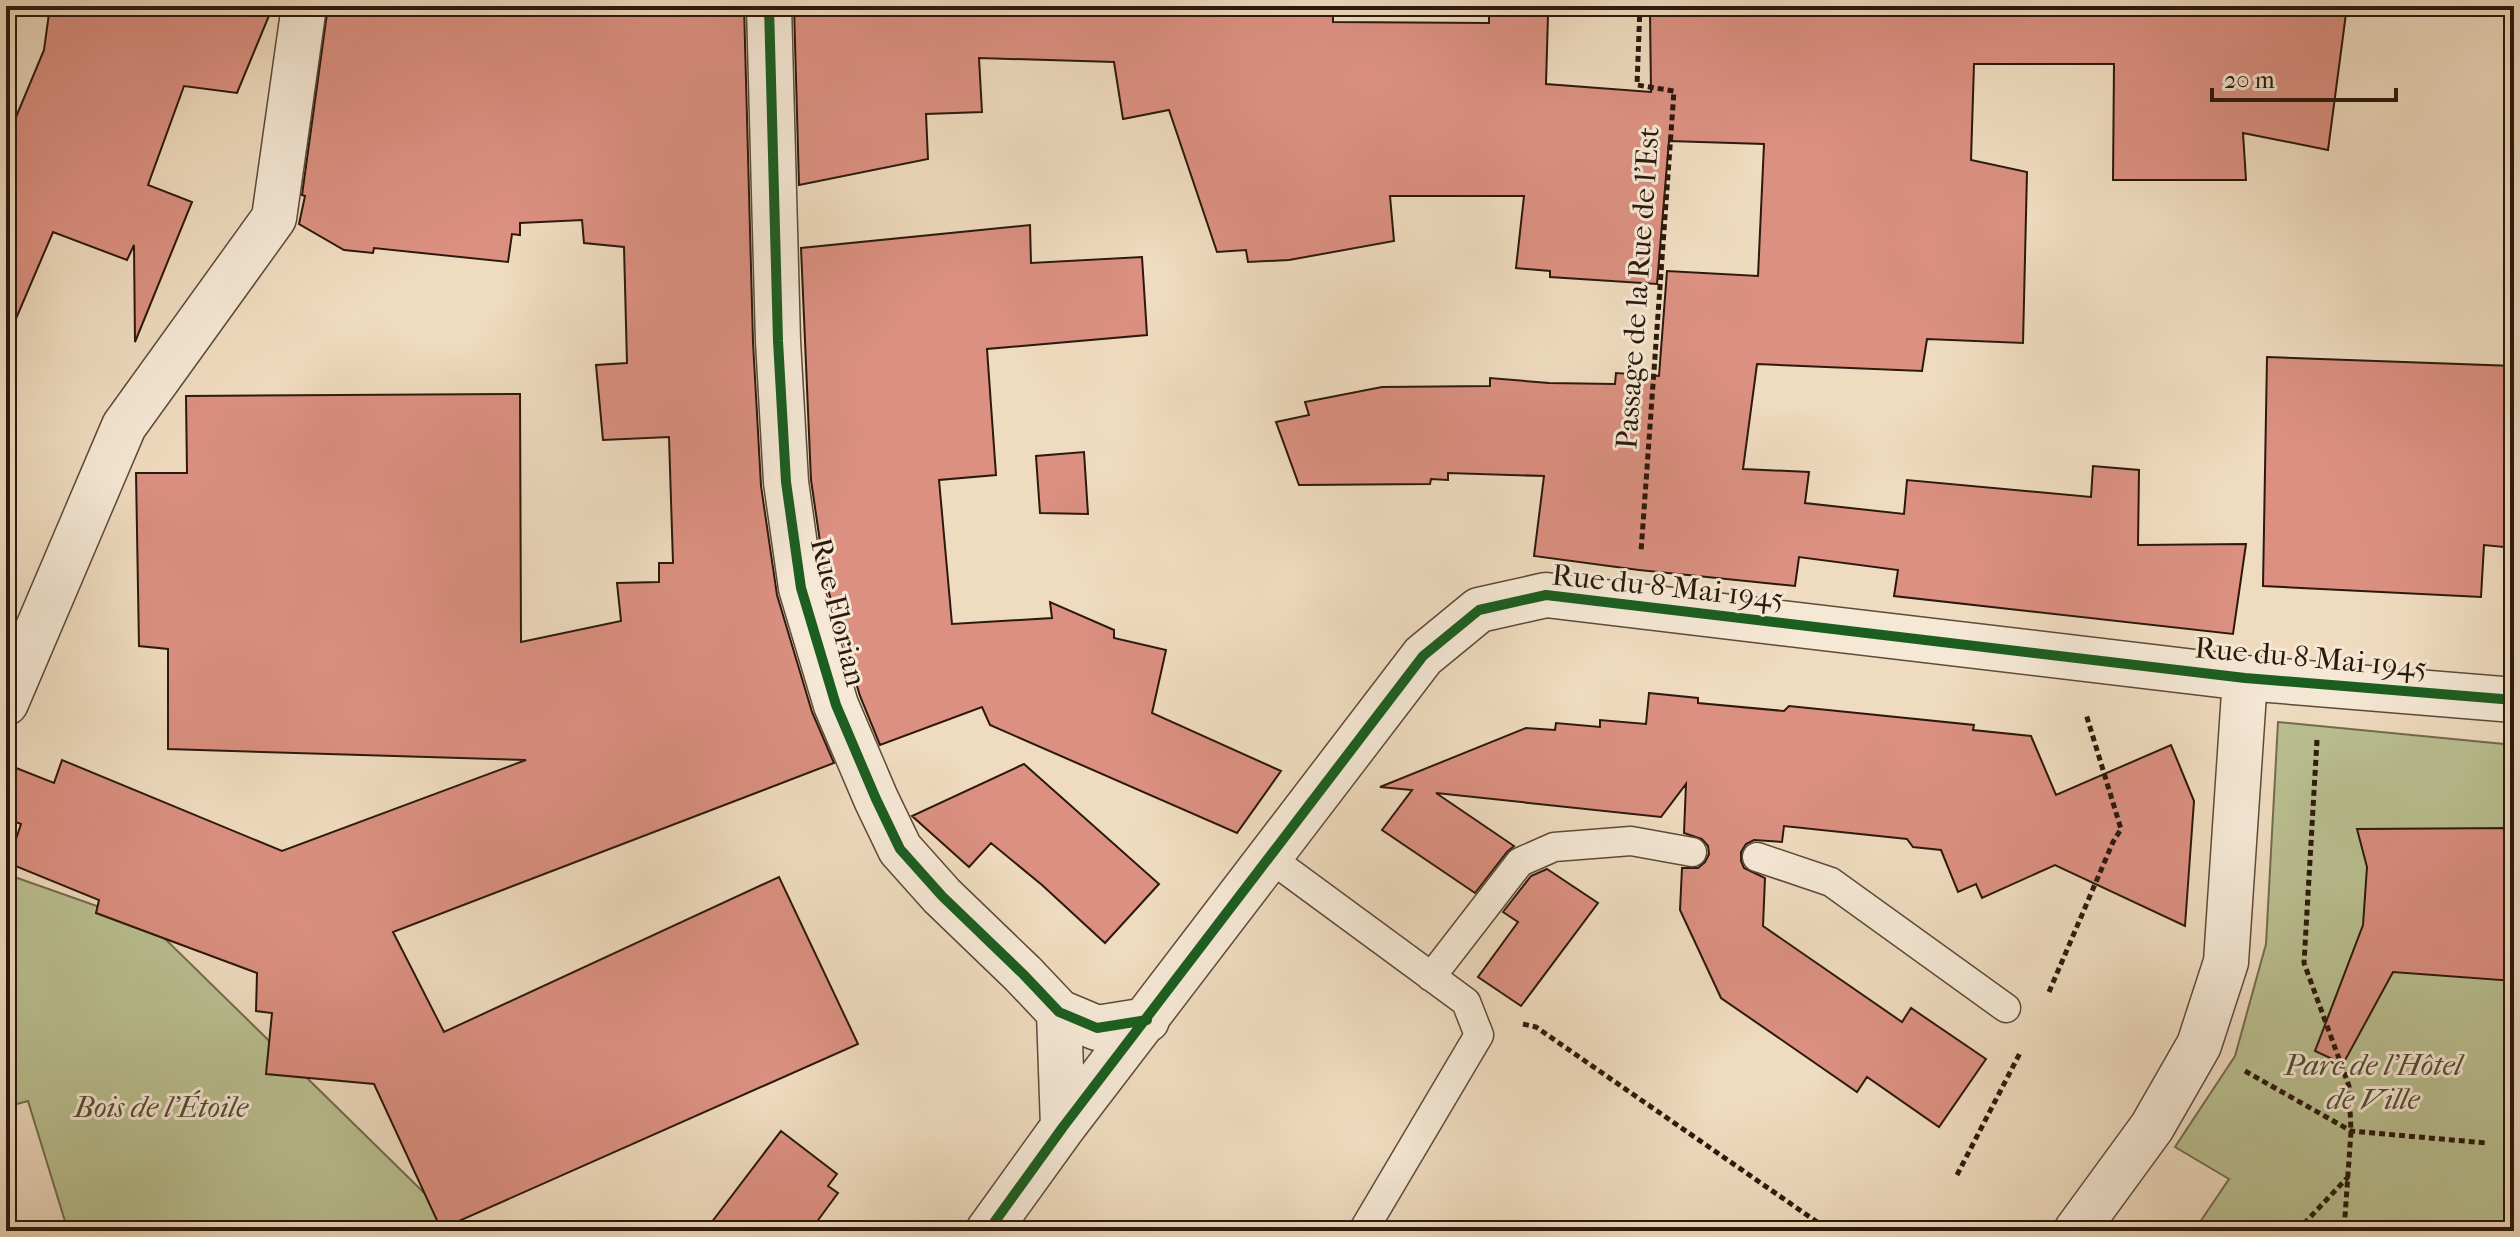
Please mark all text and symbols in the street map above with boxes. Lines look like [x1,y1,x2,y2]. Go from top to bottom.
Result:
scale bar [2212,52,2396,102]
text: 20 m [2224,66,2275,94]
street label: Passage de la Rue de l'Est [1609,125,1667,450]
street label: Rue Florian [803,534,873,690]
street label: Rue du 8 Mai 1945 [1550,557,1786,617]
street label: Rue du 8 Mai 1945 [2193,630,2429,686]
park label: Parc de l'Hôtel de Ville [2282,1048,2466,1117]
park label: Bois de l'Étoile [72,1090,249,1125]

